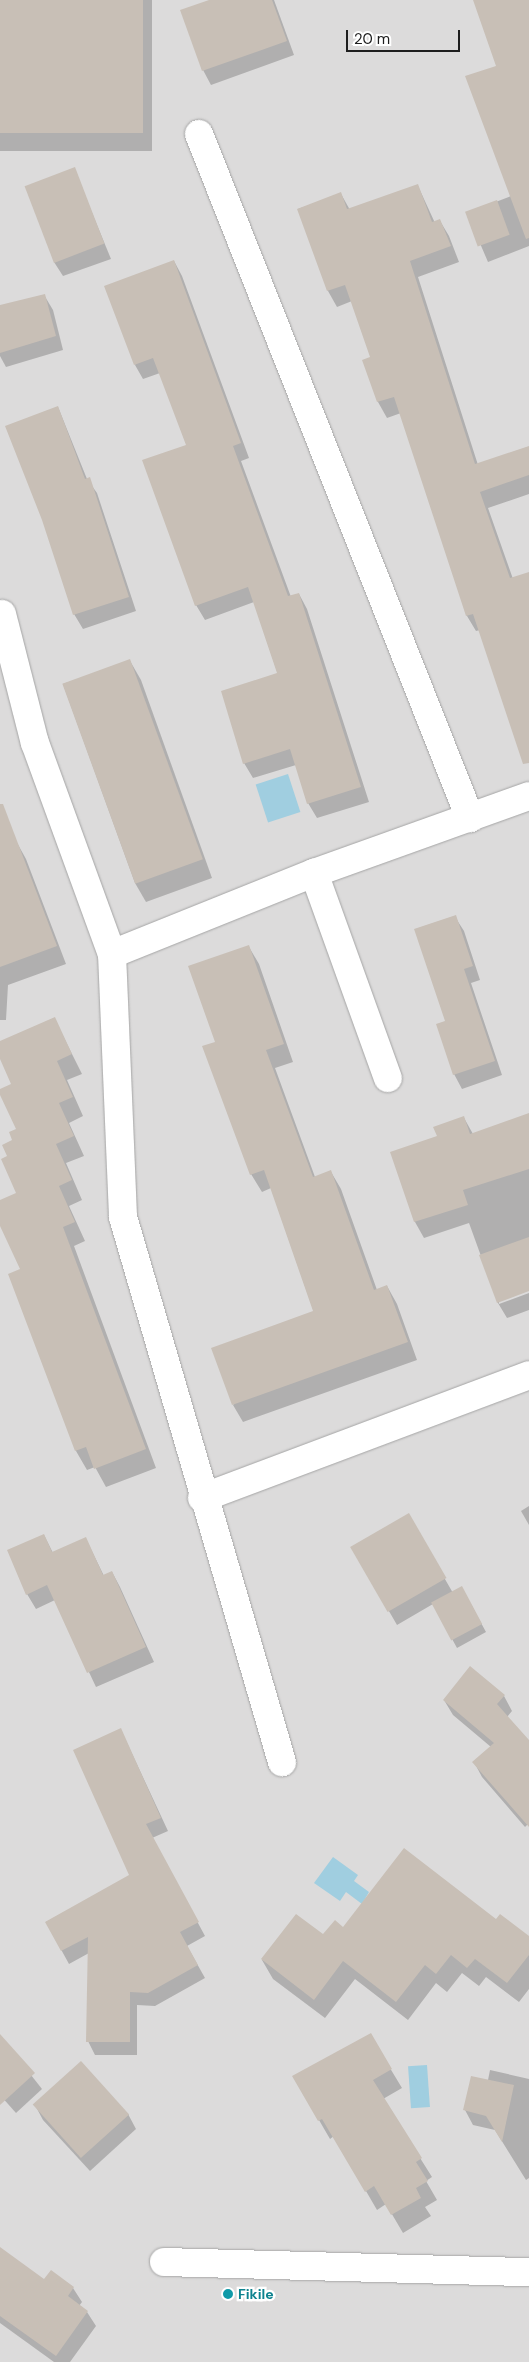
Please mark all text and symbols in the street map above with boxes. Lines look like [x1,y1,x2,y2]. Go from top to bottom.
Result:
scale bar [349,20,463,52]
text: 20 m [354,29,390,49]
place label: Fikile [238,2286,274,2302]
marker: Fikile [222,2288,234,2300]

